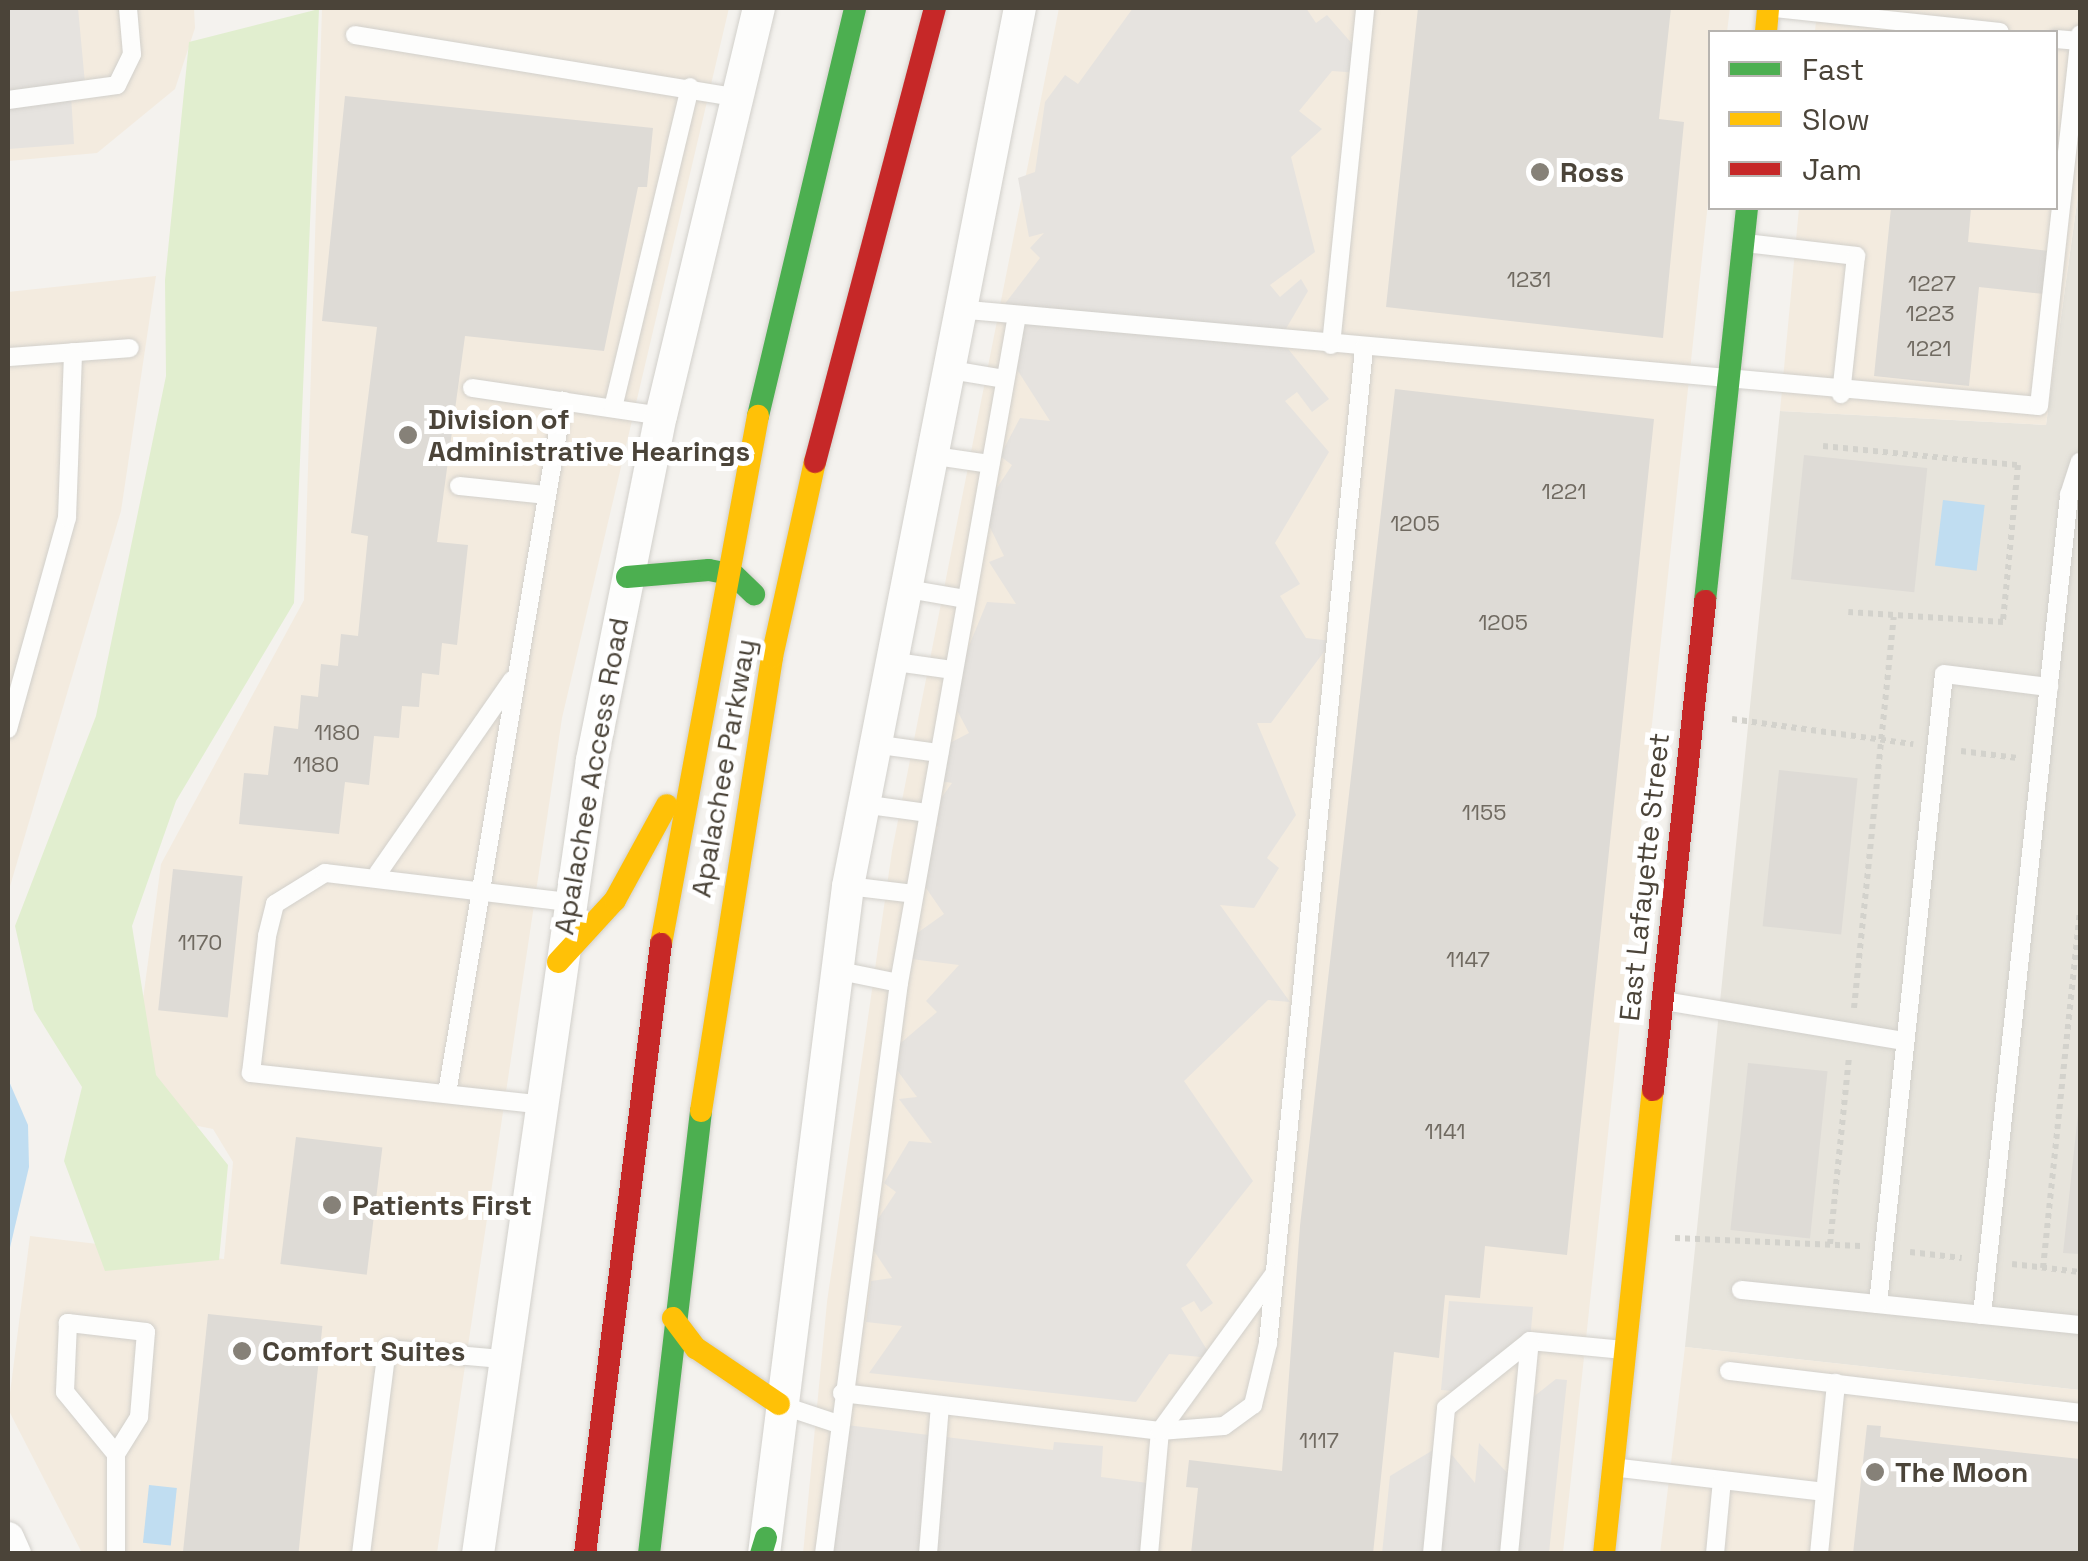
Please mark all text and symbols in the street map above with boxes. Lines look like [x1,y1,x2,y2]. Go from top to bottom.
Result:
legend [1708,30,2058,210]
text: Fast [1802,50,1864,89]
text: Slow [1802,100,1870,139]
text: Jam [1802,150,1862,189]
place label: Ross [1560,155,1624,189]
marker: Ross [1529,161,1551,183]
house number: 1231 [1507,267,1551,293]
house number: 1227 [1908,271,1956,297]
house number: 1223 [1906,301,1954,327]
house number: 1221 [1907,336,1951,362]
place label: Division of Administrative Hearings [428,402,750,468]
marker: Division of Administrative Hearings [397,424,419,446]
house number: 1221 [1542,479,1586,505]
house number: 1205 [1390,511,1440,537]
house number: 1205 [1478,610,1528,636]
street label: Apalachee Access Road [547,615,635,937]
street label: Apalachee Parkway [684,636,762,900]
house number: 1180 [314,720,360,746]
street label: East Lafayette Street [1612,731,1676,1023]
house number: 1180 [293,752,339,778]
house number: 1155 [1462,800,1506,826]
house number: 1170 [178,930,222,956]
house number: 1147 [1446,947,1490,973]
house number: 1141 [1425,1119,1465,1145]
place label: Patients First [352,1188,532,1222]
marker: Patients First [321,1194,343,1216]
place label: Comfort Suites [262,1334,465,1368]
marker: Comfort Suites [231,1340,253,1362]
house number: 1117 [1299,1428,1339,1454]
place label: The Moon [1895,1455,2028,1489]
marker: The Moon [1864,1461,1886,1483]

